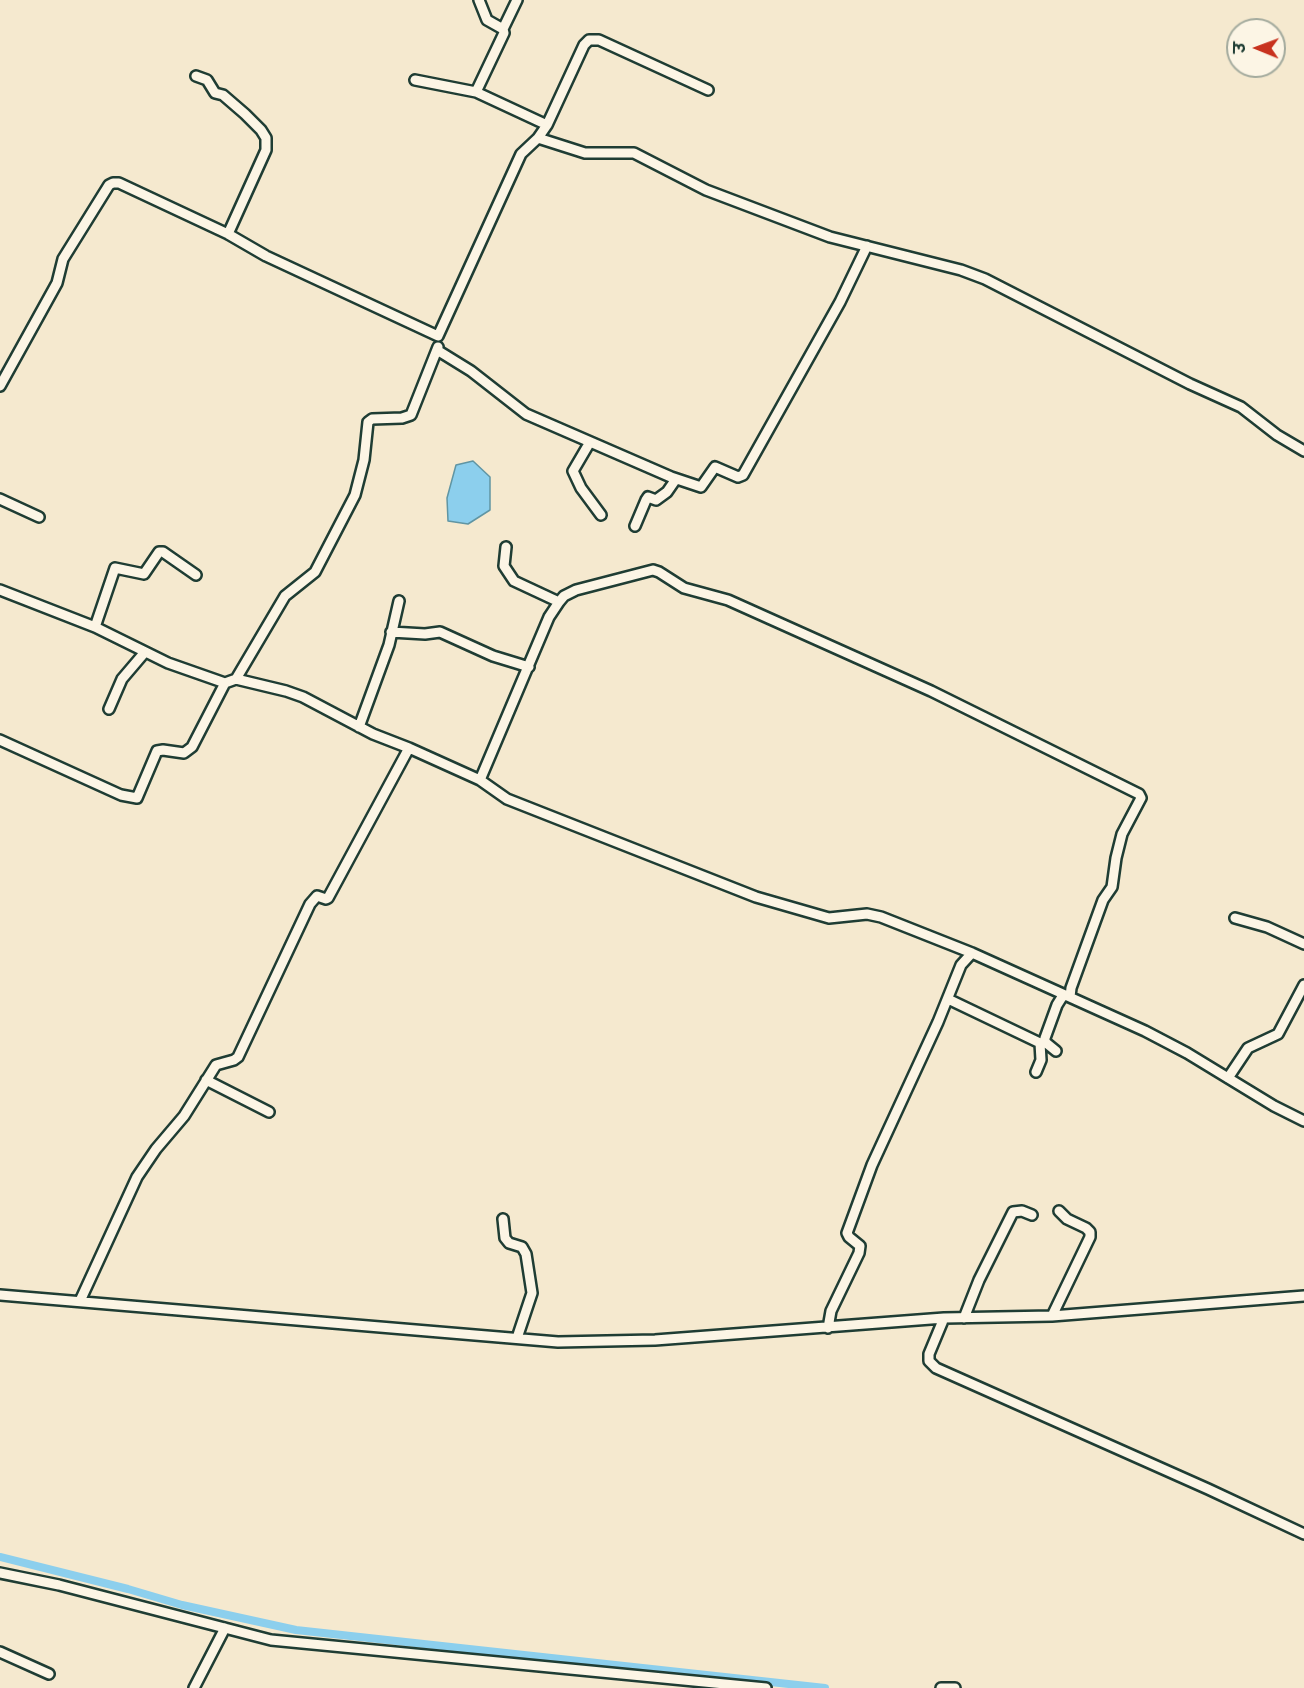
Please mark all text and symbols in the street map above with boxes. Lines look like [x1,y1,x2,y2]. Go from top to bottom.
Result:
north arrow [1226,18,1286,78]
text: उ [1229,42,1251,53]

